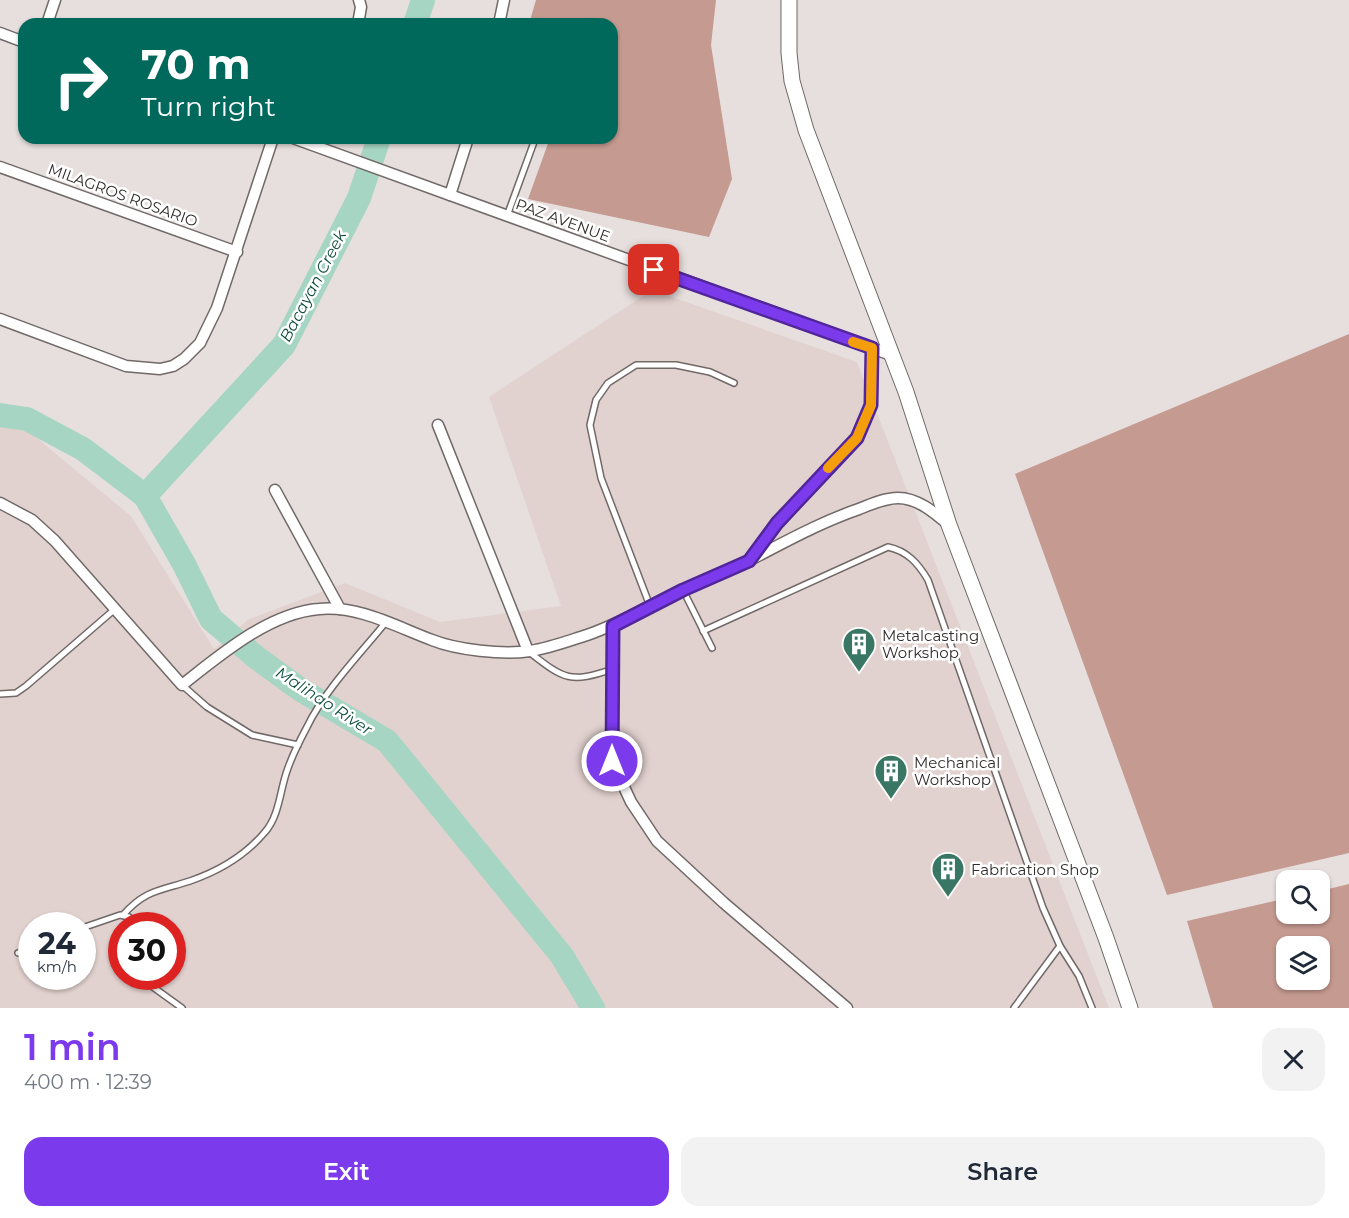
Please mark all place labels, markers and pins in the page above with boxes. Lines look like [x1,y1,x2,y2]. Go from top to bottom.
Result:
pin [628,244,679,295]
building icon: Metalcasting Workshop [841,626,877,673]
place label: Metalcasting Workshop [882,626,979,662]
building icon: Mechanical Workshop [873,753,909,800]
place label: Mechanical Workshop [914,753,1000,789]
building icon: Fabrication Shop [930,851,966,898]
place label: Fabrication Shop [971,860,1099,879]

